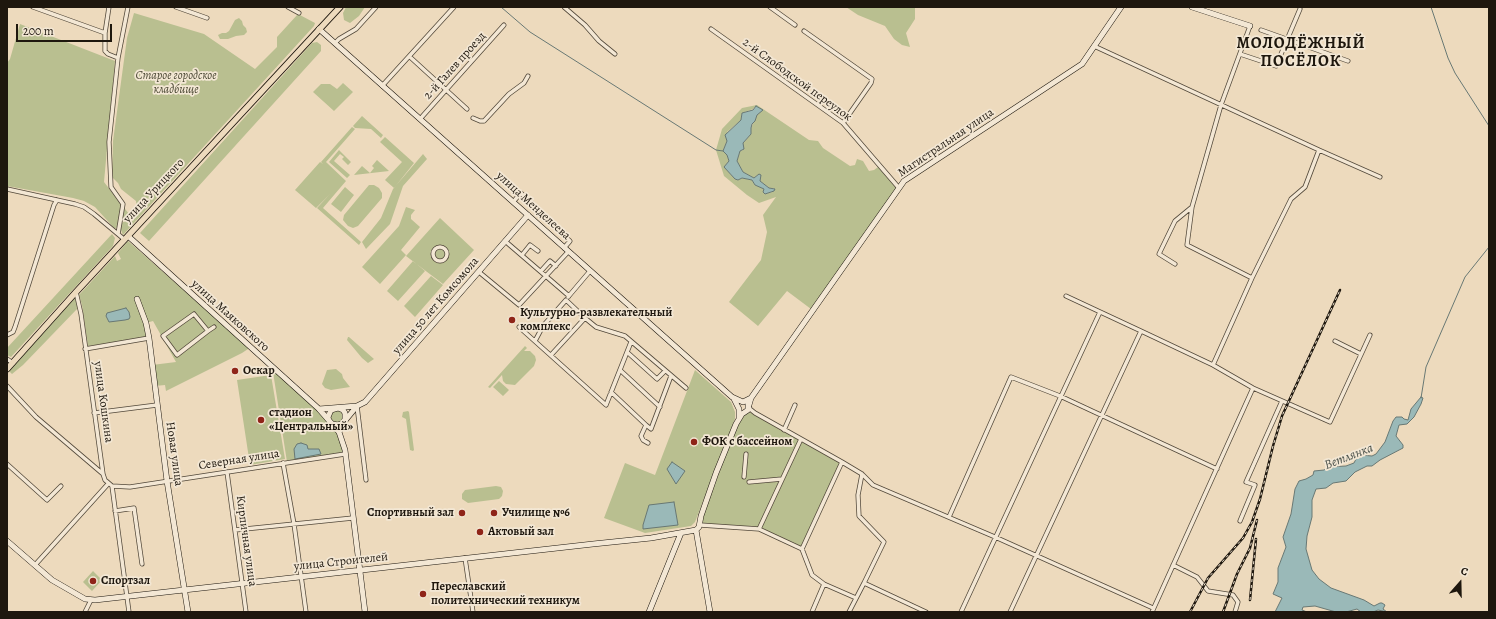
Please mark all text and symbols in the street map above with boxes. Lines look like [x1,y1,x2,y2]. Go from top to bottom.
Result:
scale bar [18,16,114,42]
text: 200 m [23,23,54,39]
street label: 2-й Галев проезд [421,29,489,103]
district label: МОЛОДЁЖНЫЙ ПОСЁЛОК [1236,34,1366,72]
street label: 2-й Слободской переулок [739,35,855,125]
park label: Старое городское кладбище [135,69,217,97]
street label: Магистральная улица [895,106,997,180]
street label: улица Урицкого [121,156,187,226]
street label: улица Менделеева [493,169,573,243]
street label: улица 50 лет Комсомола [390,254,482,358]
street label: улица Маяковского [188,277,272,355]
place label: Культурно-развлекательный комплекс [520,306,672,334]
marker: Культурно-развлекательный комплекс [507,315,517,325]
street label: улица Кошкина [90,360,116,444]
place label: Оскар [243,364,275,378]
marker: Оскар [230,366,240,376]
place label: стадион «Центральный» [269,406,353,434]
marker: стадион «Центральный» [256,415,266,425]
street label: Новая улица [162,421,186,487]
place label: ФОК с бассейном [702,435,792,449]
marker: ФОК с бассейном [689,437,699,447]
water label: Ветлянка [1322,441,1376,473]
street label: Северная улица [198,447,280,473]
street label: Кирпичная улица [232,494,260,588]
place label: Спортивный зал [367,506,454,520]
place label: Училище №6 [502,506,570,520]
marker: Спортивный зал [457,508,467,518]
marker: Училище №6 [489,508,499,518]
place label: Актовый зал [488,525,554,539]
marker: Актовый зал [475,527,485,537]
street label: улица Строителей [293,550,389,574]
north arrow [1440,563,1480,603]
text: С [1459,563,1470,579]
place label: Спортзал [101,574,150,588]
marker: Спортзал [88,576,98,586]
place label: Переславский политехнический техникум [431,580,580,608]
marker: Переславский политехнический техникум [418,589,428,599]

